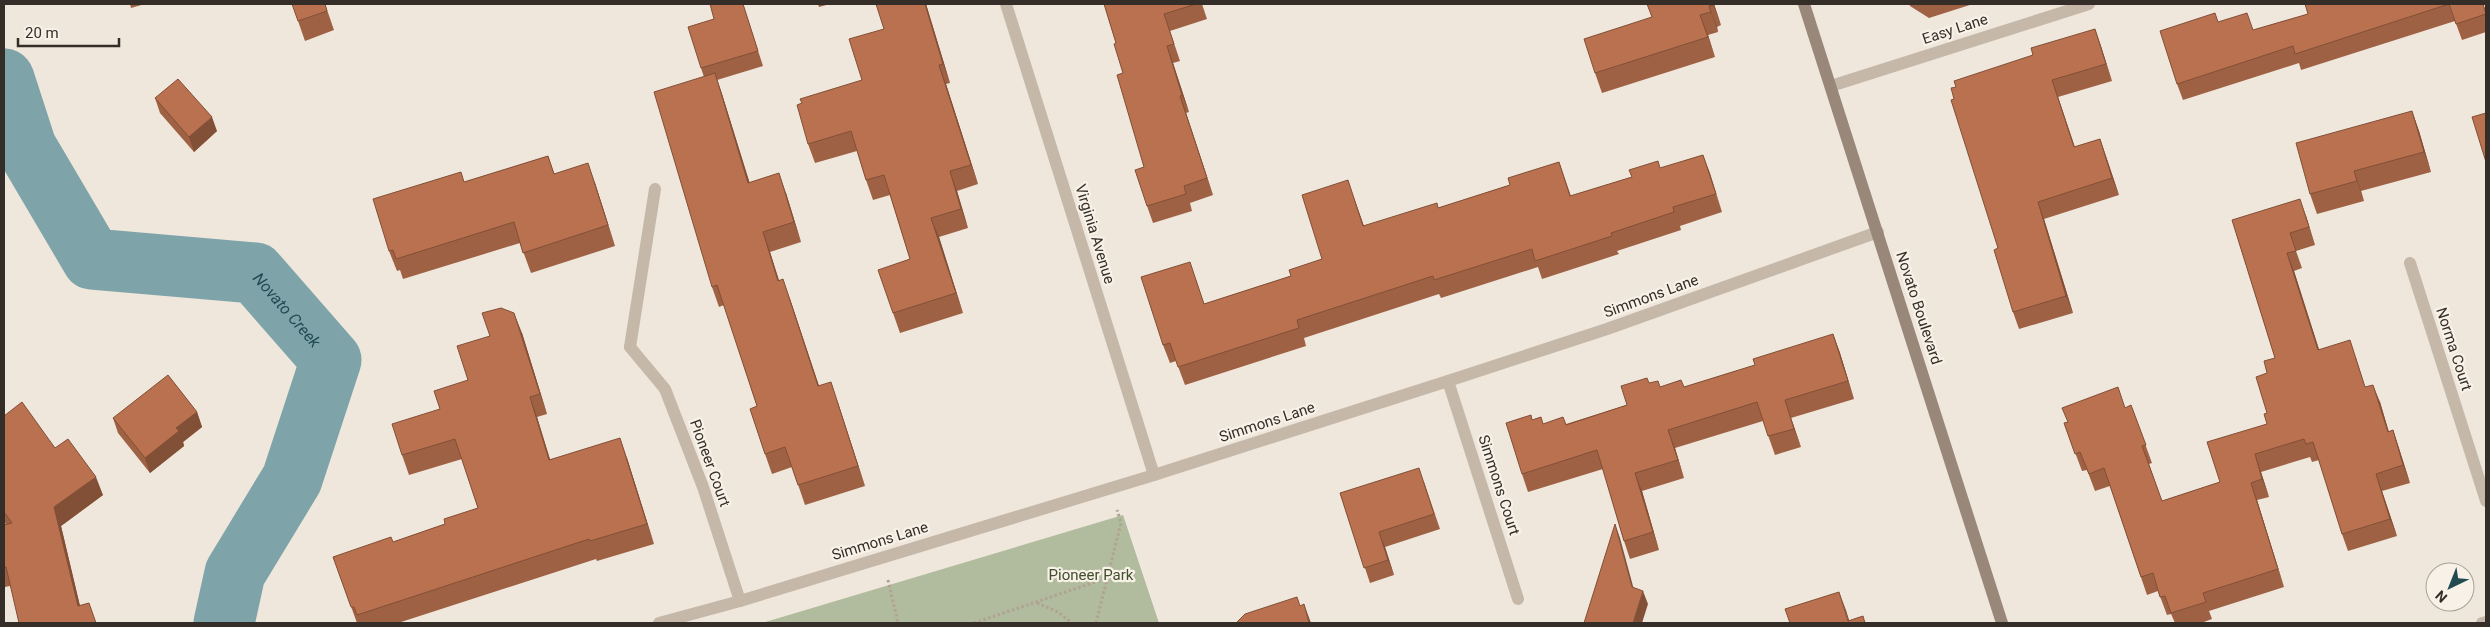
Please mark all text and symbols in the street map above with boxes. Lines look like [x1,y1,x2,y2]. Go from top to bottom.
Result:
street label: Easy Lane [1920,10,1990,48]
scale bar [18,15,119,47]
text: 20 m [25,24,59,42]
street label: Virginia Avenue [1071,182,1119,286]
street label: Novato Boulevard [1892,249,1946,367]
water label: Novato Creek [249,269,326,352]
street label: Simmons Lane [1601,270,1701,321]
street label: Norma Court [2432,305,2476,393]
street label: Simmons Lane [1217,398,1317,446]
street label: Pioneer Court [686,417,734,509]
street label: Simmons Court [1474,433,1524,537]
street label: Simmons Lane [830,518,930,564]
north arrow [2425,562,2475,612]
park label: Pioneer Park [1049,566,1134,584]
text: N [2432,587,2450,606]

